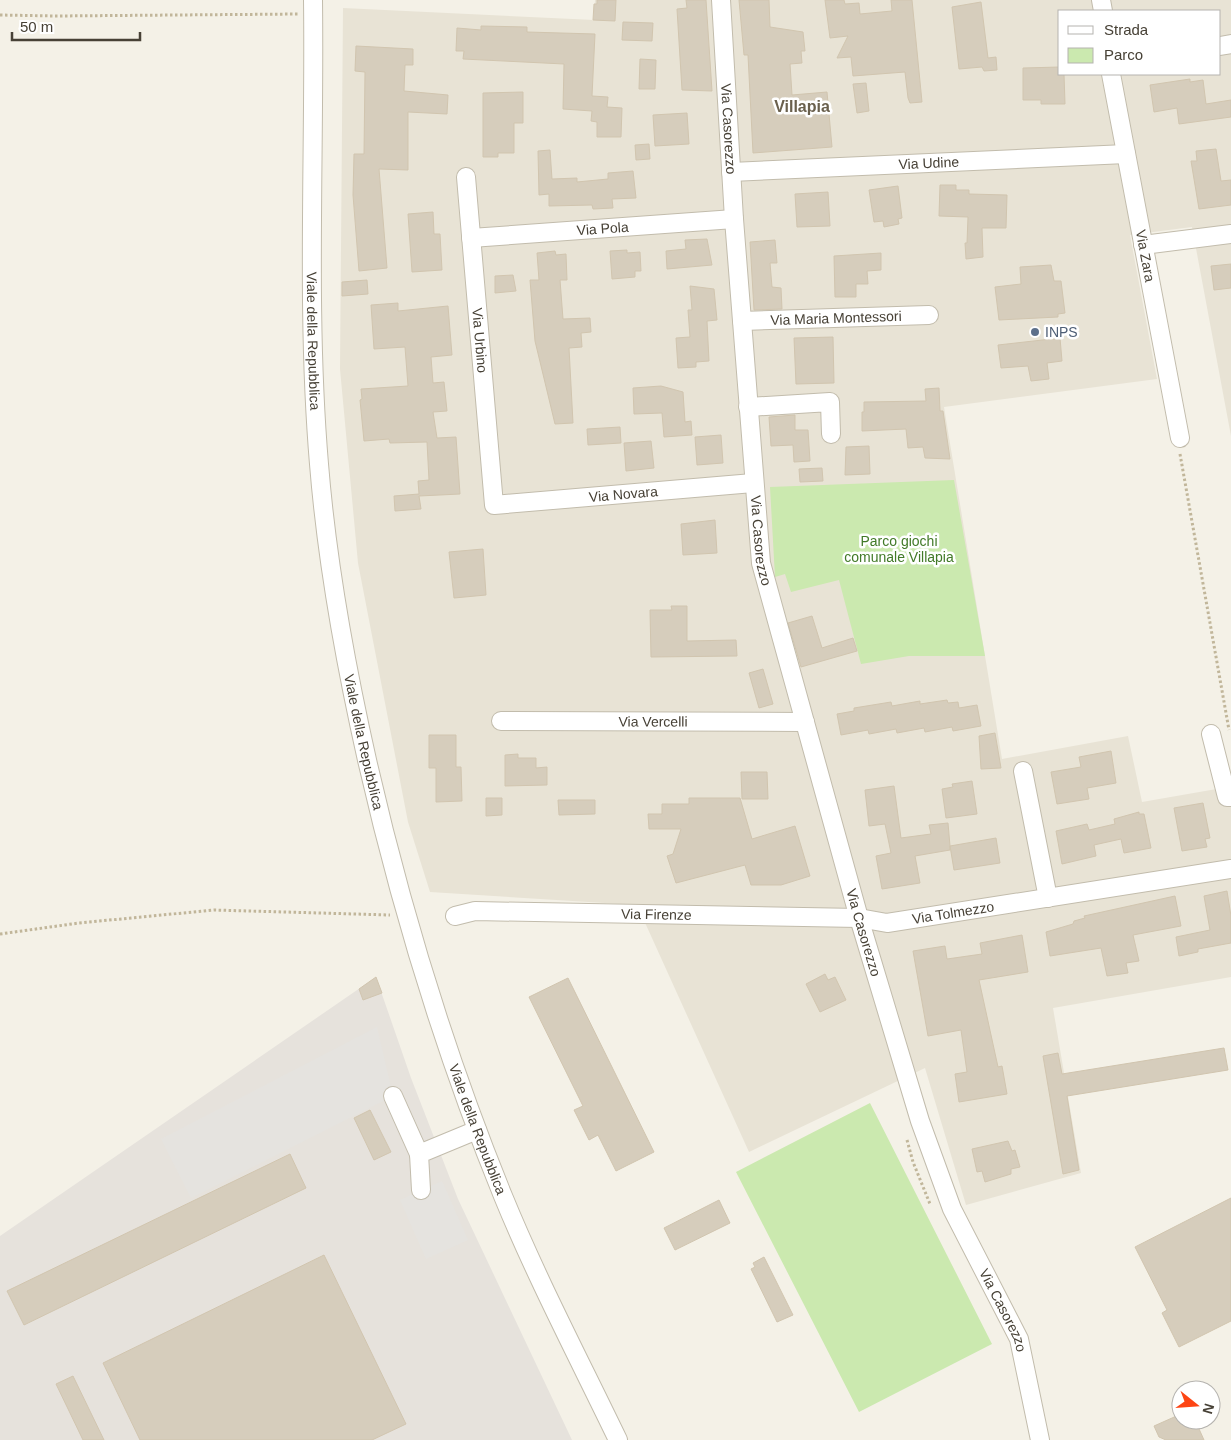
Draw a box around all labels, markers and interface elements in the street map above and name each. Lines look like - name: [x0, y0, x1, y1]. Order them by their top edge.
- scale bar: [12, 10, 140, 42]
- legend: [1058, 10, 1221, 75]
- text: 50 m: [20, 18, 53, 35]
- text: Strada: [1104, 21, 1149, 38]
- text: Parco: [1104, 46, 1143, 63]
- street label: Via Casorezzo: [718, 83, 739, 175]
- district label: Villapia: [774, 98, 830, 115]
- street label: Via Udine: [898, 154, 960, 172]
- street label: Via Pola: [576, 219, 629, 238]
- street label: Via Zara: [1133, 228, 1158, 283]
- street label: Viale della Repubblica: [304, 272, 323, 411]
- street label: Via Urbino: [469, 307, 491, 374]
- street label: Via Maria Montessori: [770, 308, 902, 328]
- place label: INPS: [1045, 324, 1078, 340]
- marker: INPS: [1029, 326, 1041, 338]
- street label: Via Novara: [588, 483, 659, 505]
- street label: Via Casorezzo: [748, 495, 775, 587]
- park label: Parco giochi comunale Villapia: [844, 533, 954, 565]
- street label: Viale della Repubblica: [341, 673, 387, 812]
- street label: Via Vercelli: [618, 713, 688, 730]
- street label: Via Casorezzo: [843, 887, 884, 979]
- street label: Via Tolmezzo: [911, 898, 995, 927]
- street label: Via Firenze: [621, 906, 692, 923]
- street label: Viale della Repubblica: [446, 1062, 510, 1197]
- street label: Via Casorezzo: [976, 1266, 1029, 1353]
- north arrow: [1171, 1380, 1221, 1430]
- text: N: [1199, 1402, 1218, 1416]

